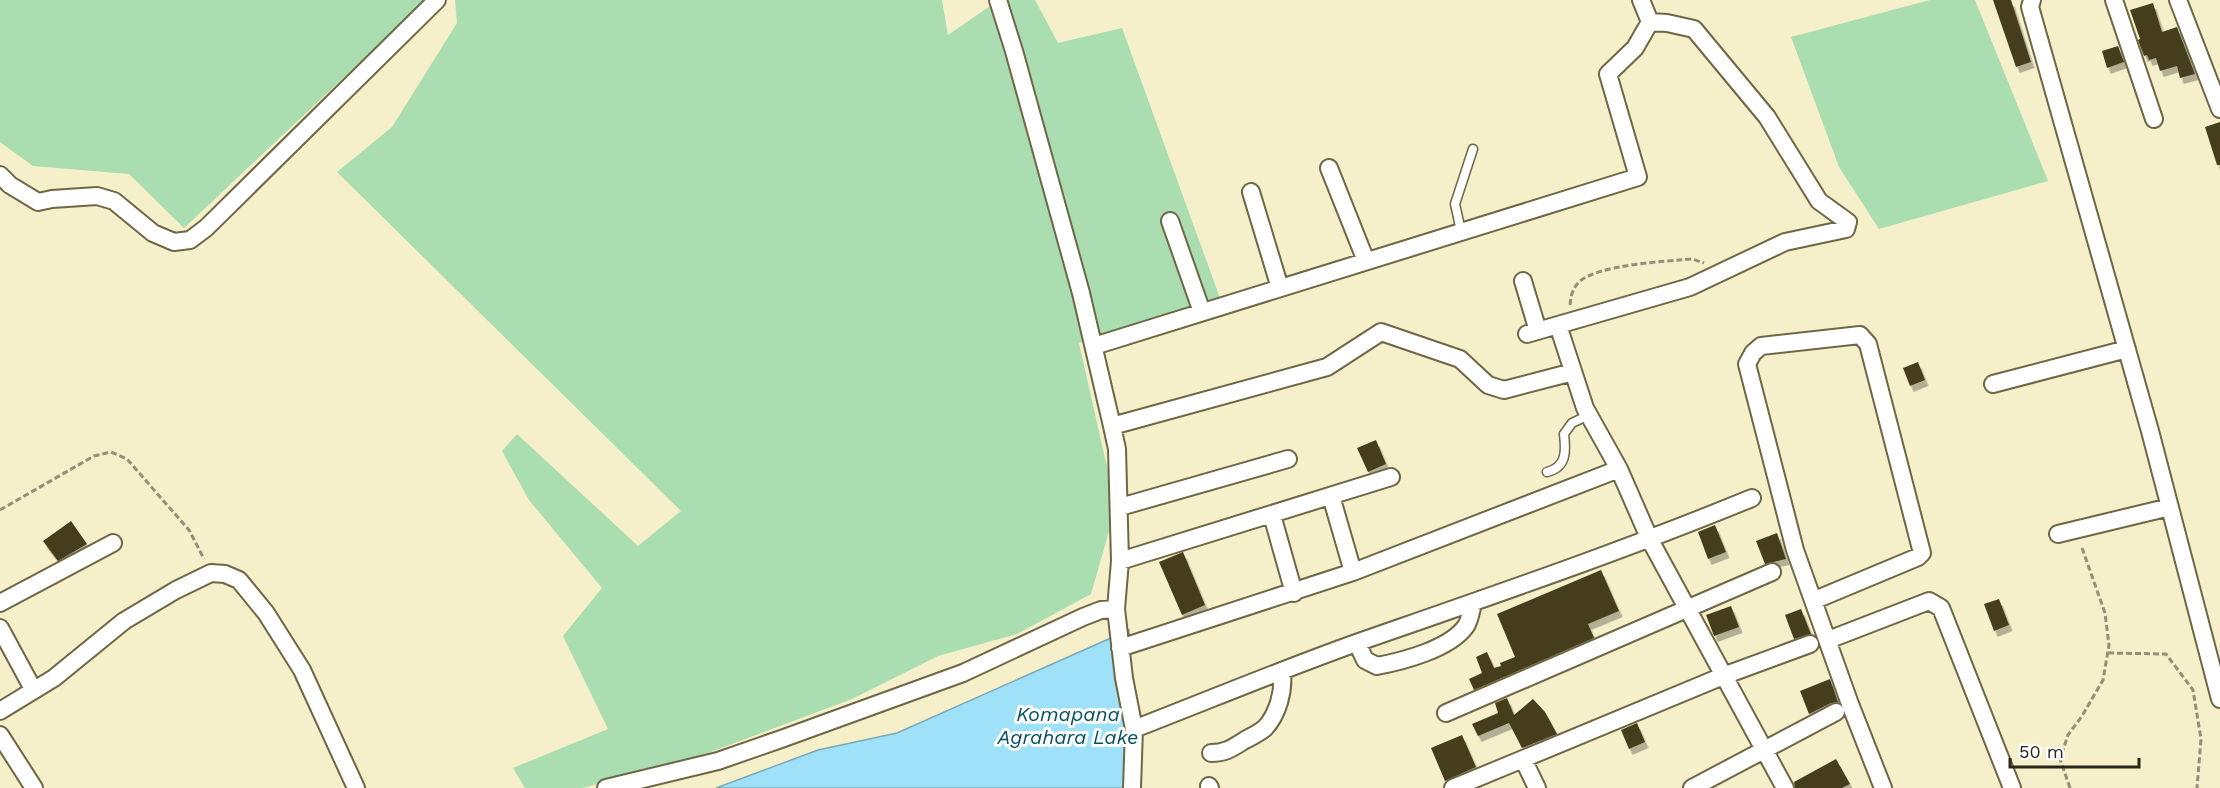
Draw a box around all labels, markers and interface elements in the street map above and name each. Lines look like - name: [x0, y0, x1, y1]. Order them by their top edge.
- water label: Komapana Agrahara Lake: [996, 702, 1139, 749]
- scale bar: [2010, 731, 2139, 769]
- text: 50 m: [2019, 741, 2064, 762]

